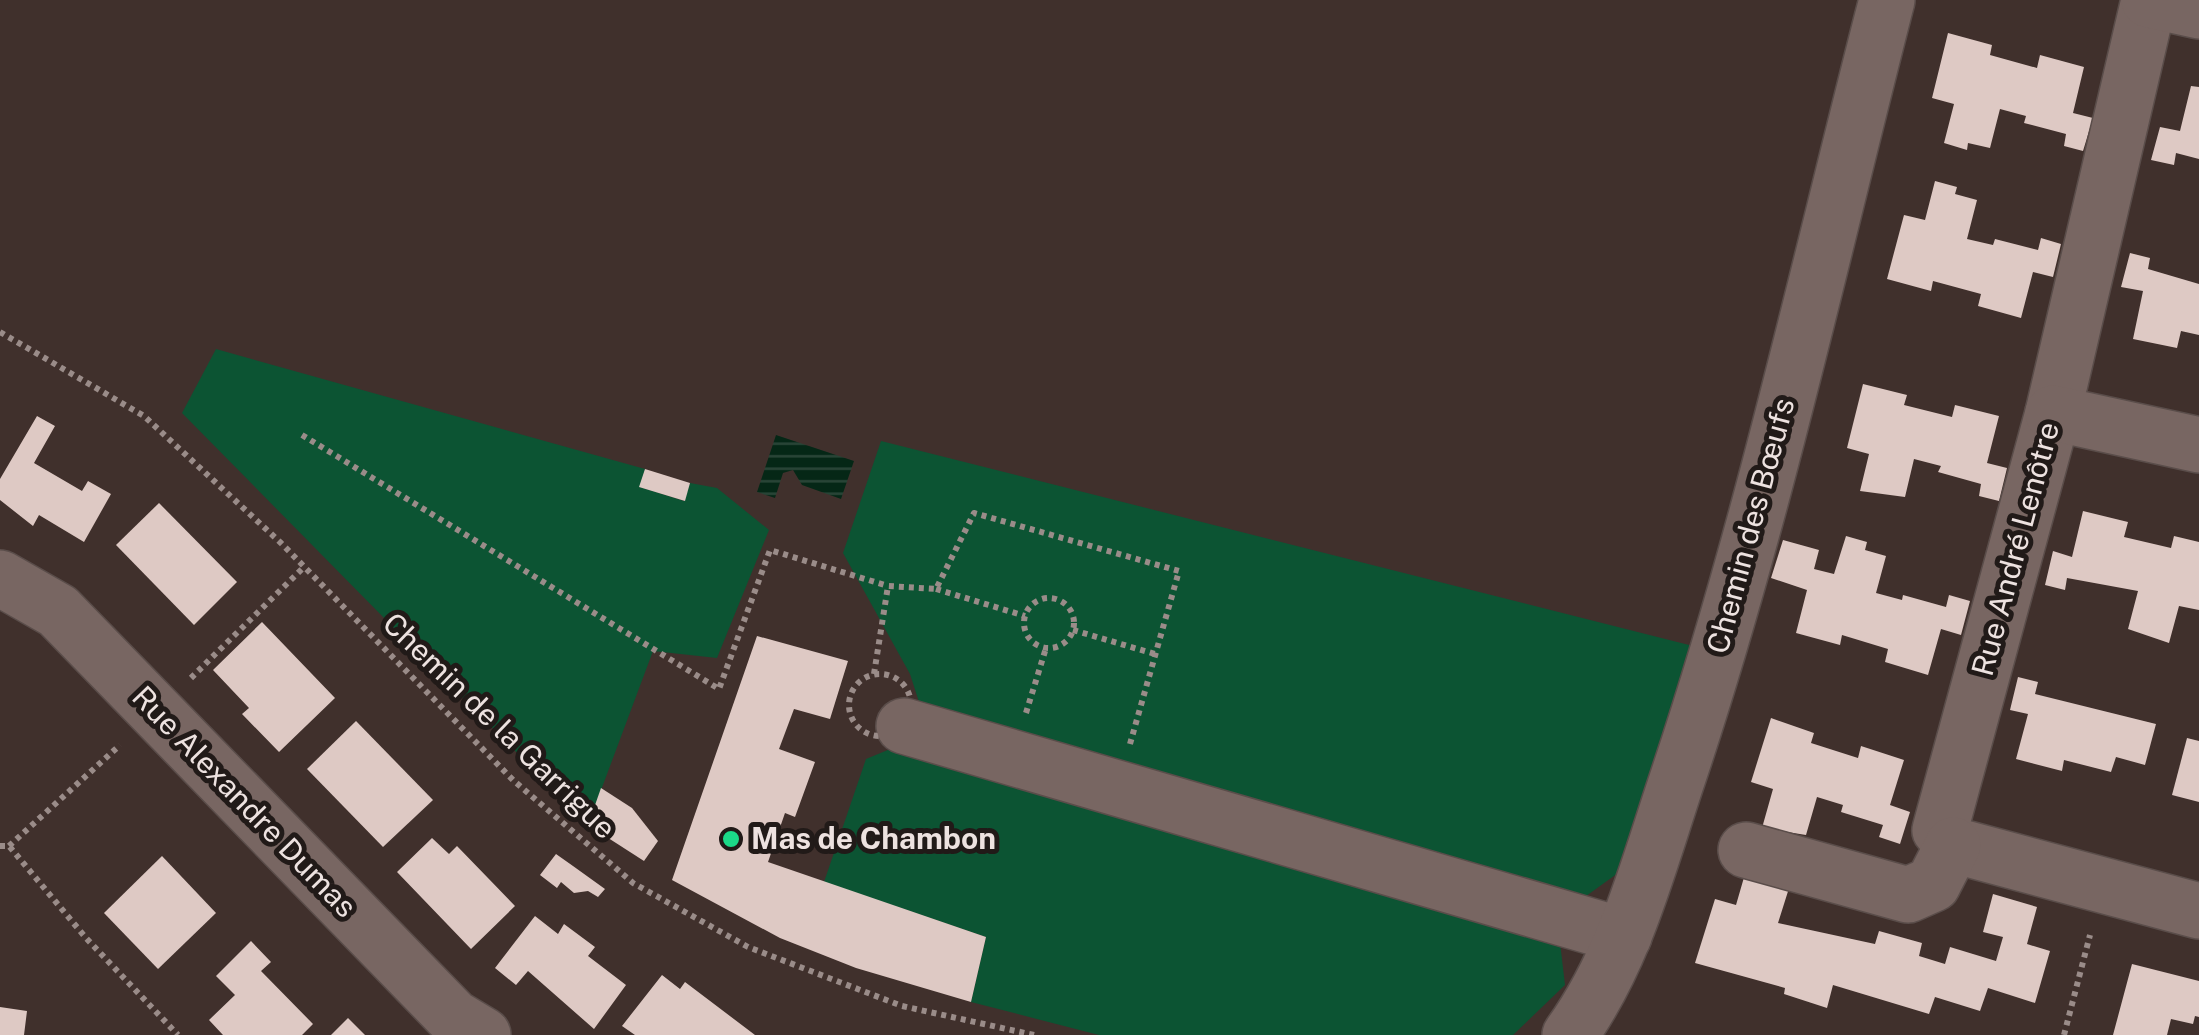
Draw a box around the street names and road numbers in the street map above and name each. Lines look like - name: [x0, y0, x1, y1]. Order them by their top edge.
- street label: Chemin des Bœufs: [1699, 394, 1801, 657]
- street label: Rue André Lenôtre: [1964, 418, 2066, 680]
- street label: Chemin de la Garrigue: [376, 605, 624, 846]
- street label: Rue Alexandre Dumas: [125, 678, 364, 924]

